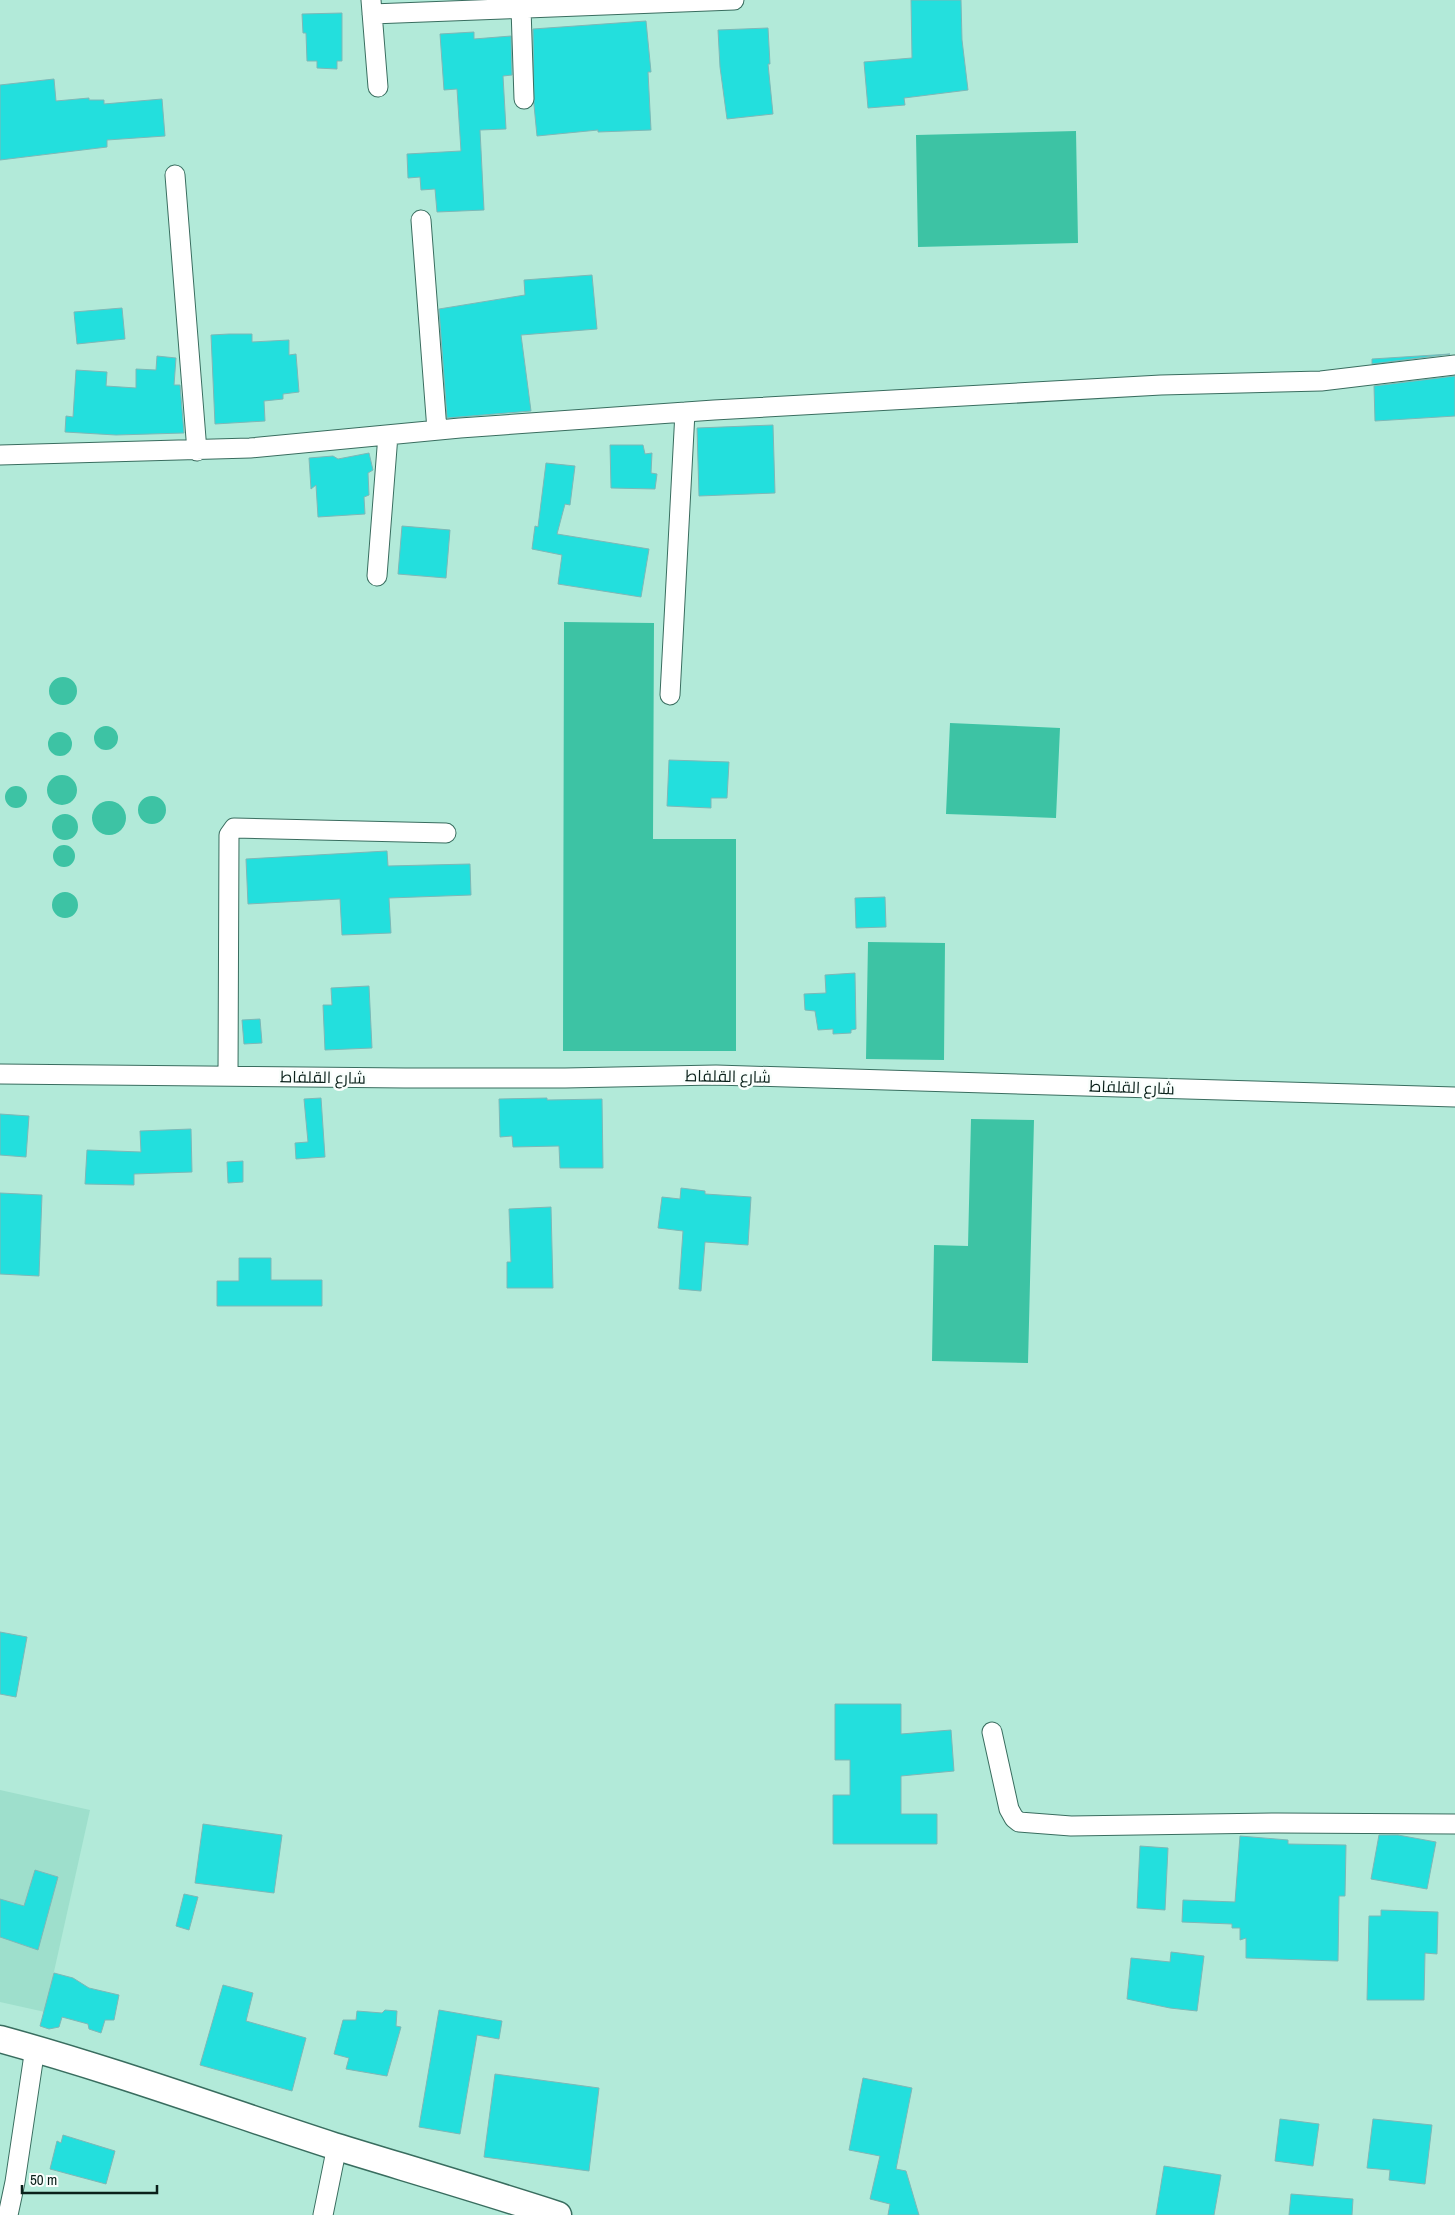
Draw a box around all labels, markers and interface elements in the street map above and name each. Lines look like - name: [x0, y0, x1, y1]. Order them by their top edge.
- street label: شارع القلفاط: [685, 1064, 771, 1089]
- street label: شارع القلفاط: [280, 1065, 366, 1090]
- street label: شارع القلفاط: [1089, 1075, 1175, 1100]
- scale bar: [22, 2162, 158, 2194]
- text: 50 m: [30, 2169, 57, 2190]

